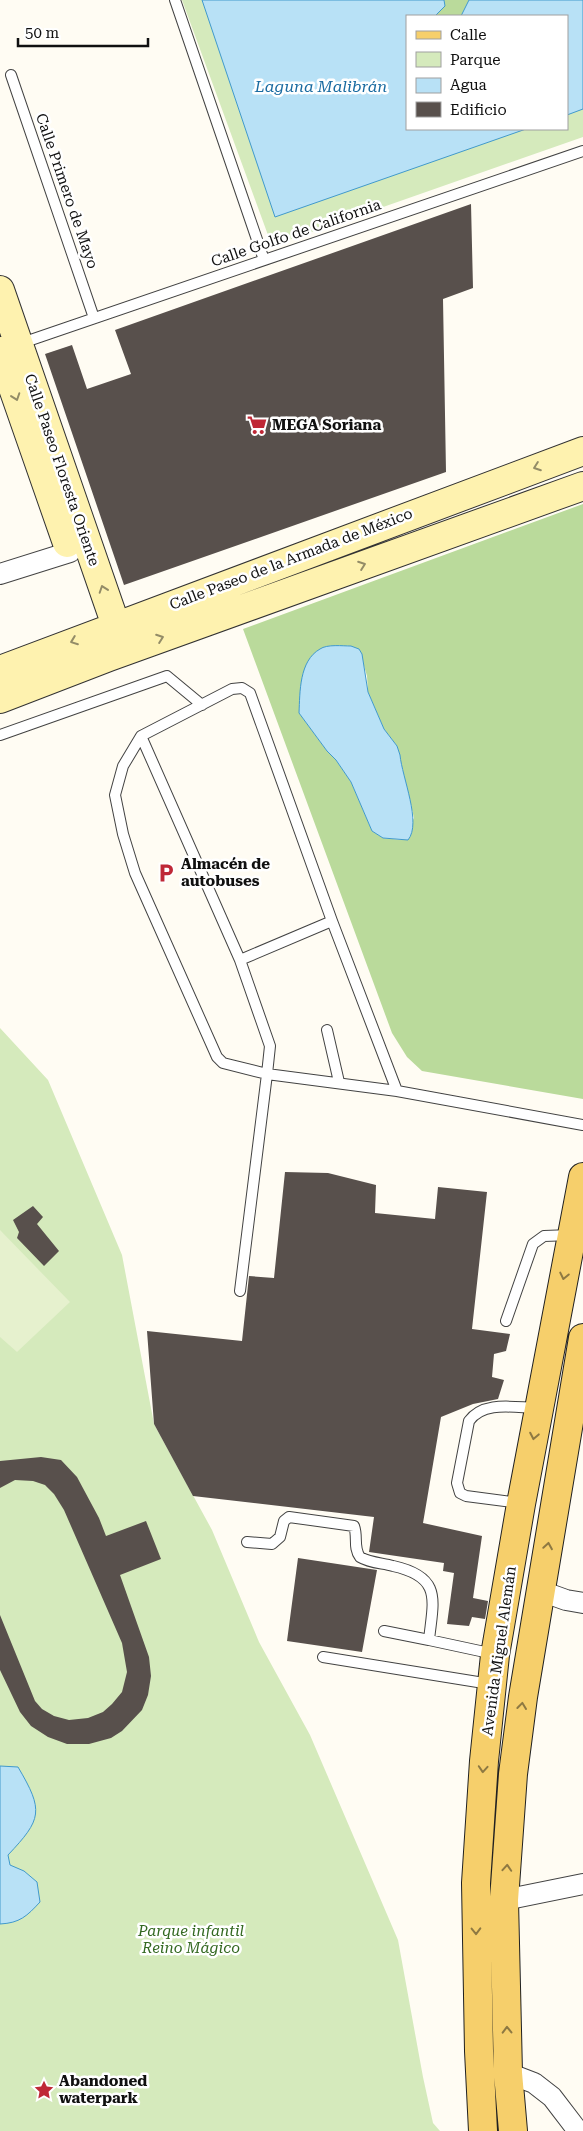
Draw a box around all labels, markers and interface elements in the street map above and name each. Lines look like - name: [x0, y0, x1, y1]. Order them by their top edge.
- scale bar: [18, 15, 148, 47]
- legend: [406, 15, 568, 130]
- text: 50 m: [25, 24, 60, 42]
- text: Calle: [450, 26, 486, 44]
- text: Parque: [450, 51, 501, 69]
- text: Agua: [450, 76, 487, 94]
- water label: Laguna Malibrán: [254, 77, 387, 96]
- text: Edificio: [450, 101, 507, 119]
- street label: Calle Primero de Mayo: [32, 111, 102, 271]
- street label: Calle Golfo de California: [209, 195, 383, 271]
- street label: Calle Paseo Floresta Oriente: [21, 372, 103, 568]
- one-way arrow: [10, 392, 20, 400]
- supermarket icon: MEGA Soriana: [246, 414, 268, 436]
- place label: MEGA Soriana: [272, 416, 381, 434]
- one-way arrow: [533, 461, 542, 471]
- street label: Calle Paseo de la Armada de México: [167, 504, 415, 614]
- one-way arrow: [358, 561, 366, 571]
- one-way arrow: [99, 585, 109, 593]
- one-way arrow: [156, 634, 164, 644]
- one-way arrow: [70, 635, 79, 645]
- place label: Almacén de autobuses: [181, 855, 270, 890]
- parking icon: Almacén de autobuses: [155, 862, 177, 884]
- one-way arrow: [559, 1272, 569, 1280]
- one-way arrow: [529, 1431, 540, 1440]
- one-way arrow: [543, 1541, 553, 1550]
- street label: Avenida Miguel Alemán: [478, 1565, 520, 1737]
- one-way arrow: [516, 1702, 527, 1710]
- one-way arrow: [478, 1765, 489, 1773]
- one-way arrow: [501, 1863, 512, 1871]
- park label: Parque infantil Reino Mágico: [137, 1922, 245, 1957]
- one-way arrow: [471, 1928, 482, 1936]
- one-way arrow: [502, 2026, 512, 2034]
- place label: Abandoned waterpark: [59, 2072, 147, 2107]
- place icon: Abandoned waterpark: [33, 2079, 55, 2101]

